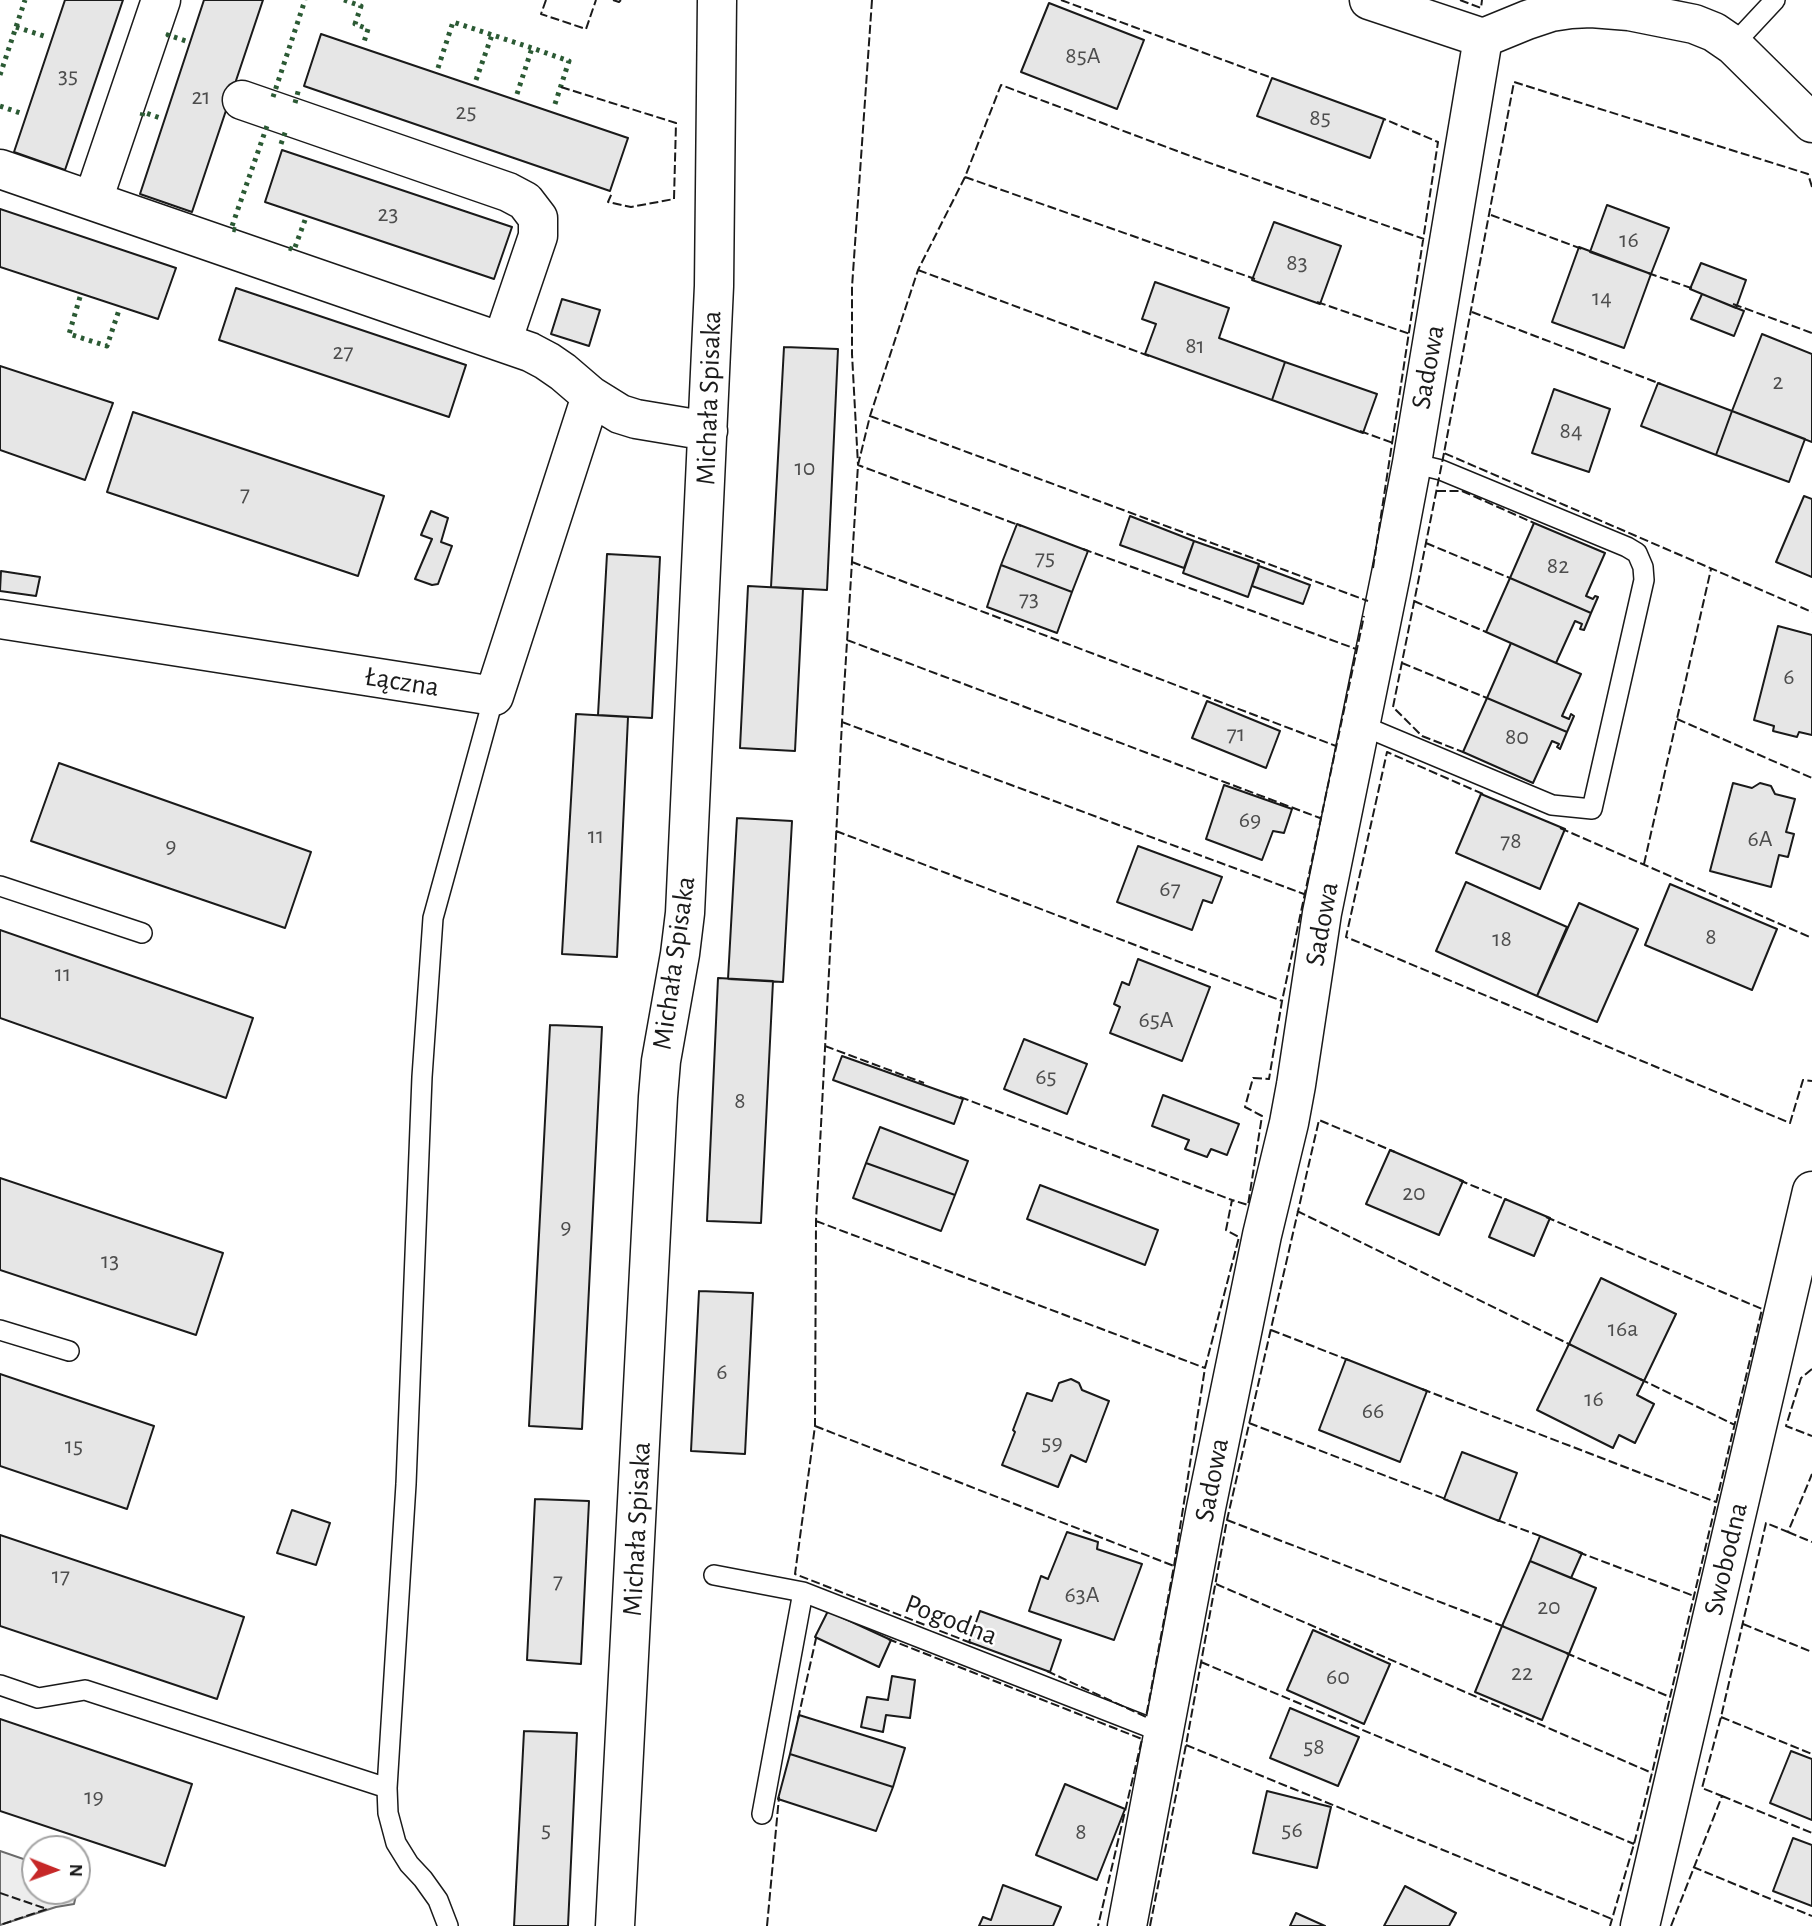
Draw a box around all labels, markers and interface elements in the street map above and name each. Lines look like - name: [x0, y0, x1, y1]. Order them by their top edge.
- house number: 85A: [1065, 42, 1101, 70]
- house number: 35: [58, 62, 78, 90]
- house number: 21: [191, 83, 211, 111]
- house number: 25: [456, 98, 476, 126]
- house number: 85: [1309, 104, 1331, 132]
- house number: 23: [378, 200, 398, 228]
- house number: 16: [1619, 226, 1639, 254]
- house number: 83: [1286, 249, 1308, 277]
- house number: 14: [1592, 284, 1612, 312]
- street label: Michała Spisaka: [689, 310, 729, 486]
- street label: Sadowa: [1404, 322, 1452, 412]
- house number: 81: [1185, 332, 1205, 360]
- house number: 27: [333, 338, 353, 366]
- house number: 2: [1773, 368, 1783, 396]
- house number: 84: [1560, 417, 1582, 445]
- house number: 10: [795, 454, 815, 482]
- house number: 7: [240, 480, 250, 508]
- house number: 75: [1035, 544, 1055, 572]
- house number: 82: [1547, 552, 1569, 580]
- house number: 73: [1019, 585, 1039, 613]
- street label: Łączna: [363, 660, 441, 704]
- house number: 6: [1783, 663, 1795, 691]
- house number: 71: [1227, 720, 1245, 748]
- house number: 80: [1505, 723, 1529, 751]
- house number: 69: [1239, 806, 1261, 834]
- house number: 11: [588, 822, 604, 850]
- house number: 6A: [1747, 825, 1773, 853]
- house number: 78: [1500, 827, 1522, 855]
- house number: 9: [165, 832, 177, 860]
- street label: Michała Spisaka: [645, 874, 703, 1052]
- house number: 67: [1159, 875, 1181, 903]
- street label: Sadowa: [1298, 879, 1346, 969]
- house number: 8: [1705, 923, 1717, 951]
- house number: 18: [1492, 925, 1512, 953]
- house number: 11: [55, 960, 71, 988]
- house number: 65A: [1138, 1006, 1174, 1034]
- house number: 65: [1035, 1063, 1057, 1091]
- house number: 8: [734, 1087, 746, 1115]
- house number: 20: [1402, 1179, 1426, 1207]
- house number: 9: [560, 1213, 572, 1241]
- house number: 13: [101, 1247, 119, 1275]
- house number: 16a: [1608, 1315, 1638, 1343]
- house number: 6: [716, 1358, 728, 1386]
- house number: 16: [1584, 1385, 1604, 1413]
- house number: 66: [1362, 1397, 1384, 1425]
- house number: 59: [1041, 1429, 1063, 1457]
- house number: 15: [65, 1432, 83, 1460]
- street label: Sadowa: [1187, 1435, 1237, 1525]
- street label: Michała Spisaka: [616, 1441, 658, 1617]
- street label: Swobodna: [1697, 1499, 1755, 1619]
- house number: 17: [52, 1562, 70, 1590]
- house number: 7: [553, 1567, 563, 1595]
- house number: 63A: [1064, 1581, 1100, 1609]
- street label: Pogodna: [900, 1587, 1002, 1653]
- house number: 20: [1537, 1593, 1561, 1621]
- house number: 22: [1511, 1659, 1533, 1687]
- house number: 60: [1326, 1663, 1350, 1691]
- house number: 58: [1303, 1733, 1325, 1761]
- house number: 19: [84, 1783, 104, 1811]
- house number: 5: [541, 1816, 551, 1844]
- house number: 56: [1281, 1816, 1303, 1844]
- house number: 8: [1075, 1818, 1087, 1846]
- north arrow: [21, 1835, 91, 1905]
- text: N: [66, 1864, 85, 1877]

